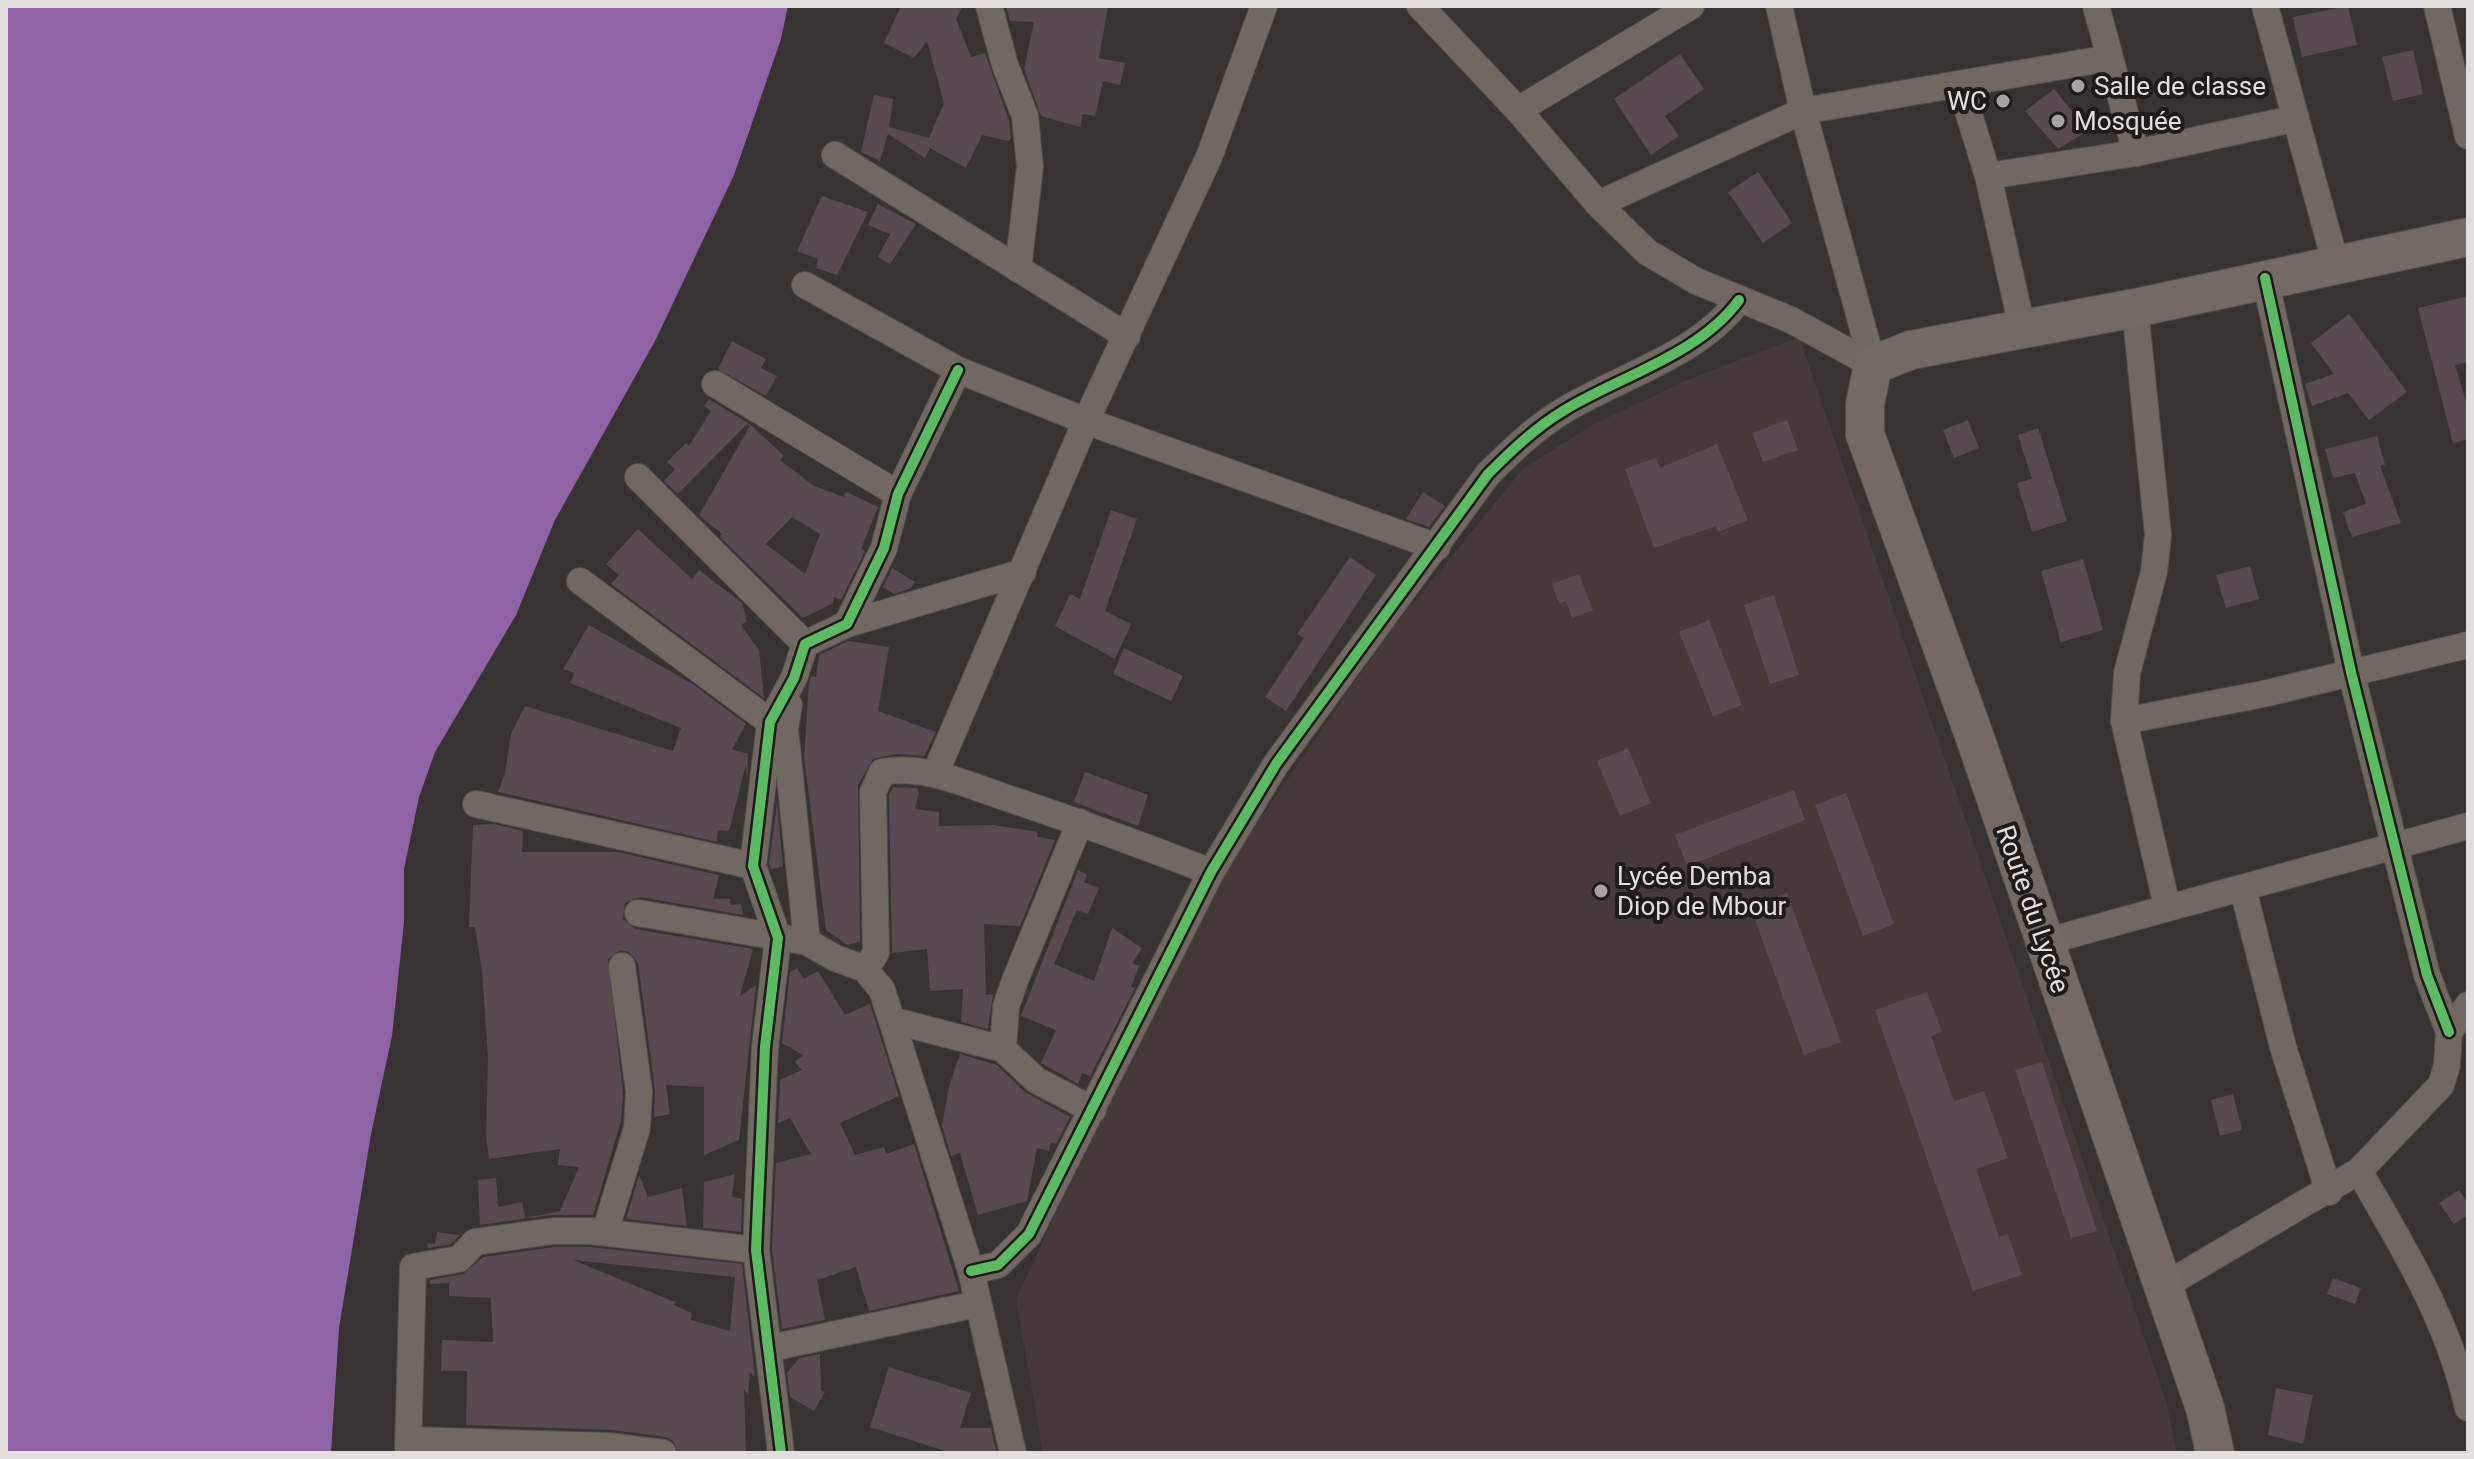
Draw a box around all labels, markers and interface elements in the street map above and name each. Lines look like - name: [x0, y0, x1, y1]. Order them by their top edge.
- place label: Salle de classe: [2094, 71, 2266, 101]
- marker: Salle de classe: [2069, 77, 2087, 95]
- place label: WC: [1947, 86, 1987, 116]
- marker: WC: [1994, 92, 2012, 110]
- place label: Mosquée: [2074, 106, 2182, 136]
- marker: Mosquée: [2049, 112, 2067, 130]
- street label: Route du Lycée: [1990, 821, 2076, 997]
- place label: Lycée Demba Diop de Mbour: [1617, 861, 1787, 921]
- marker: Lycée Demba Diop de Mbour: [1592, 882, 1610, 900]

